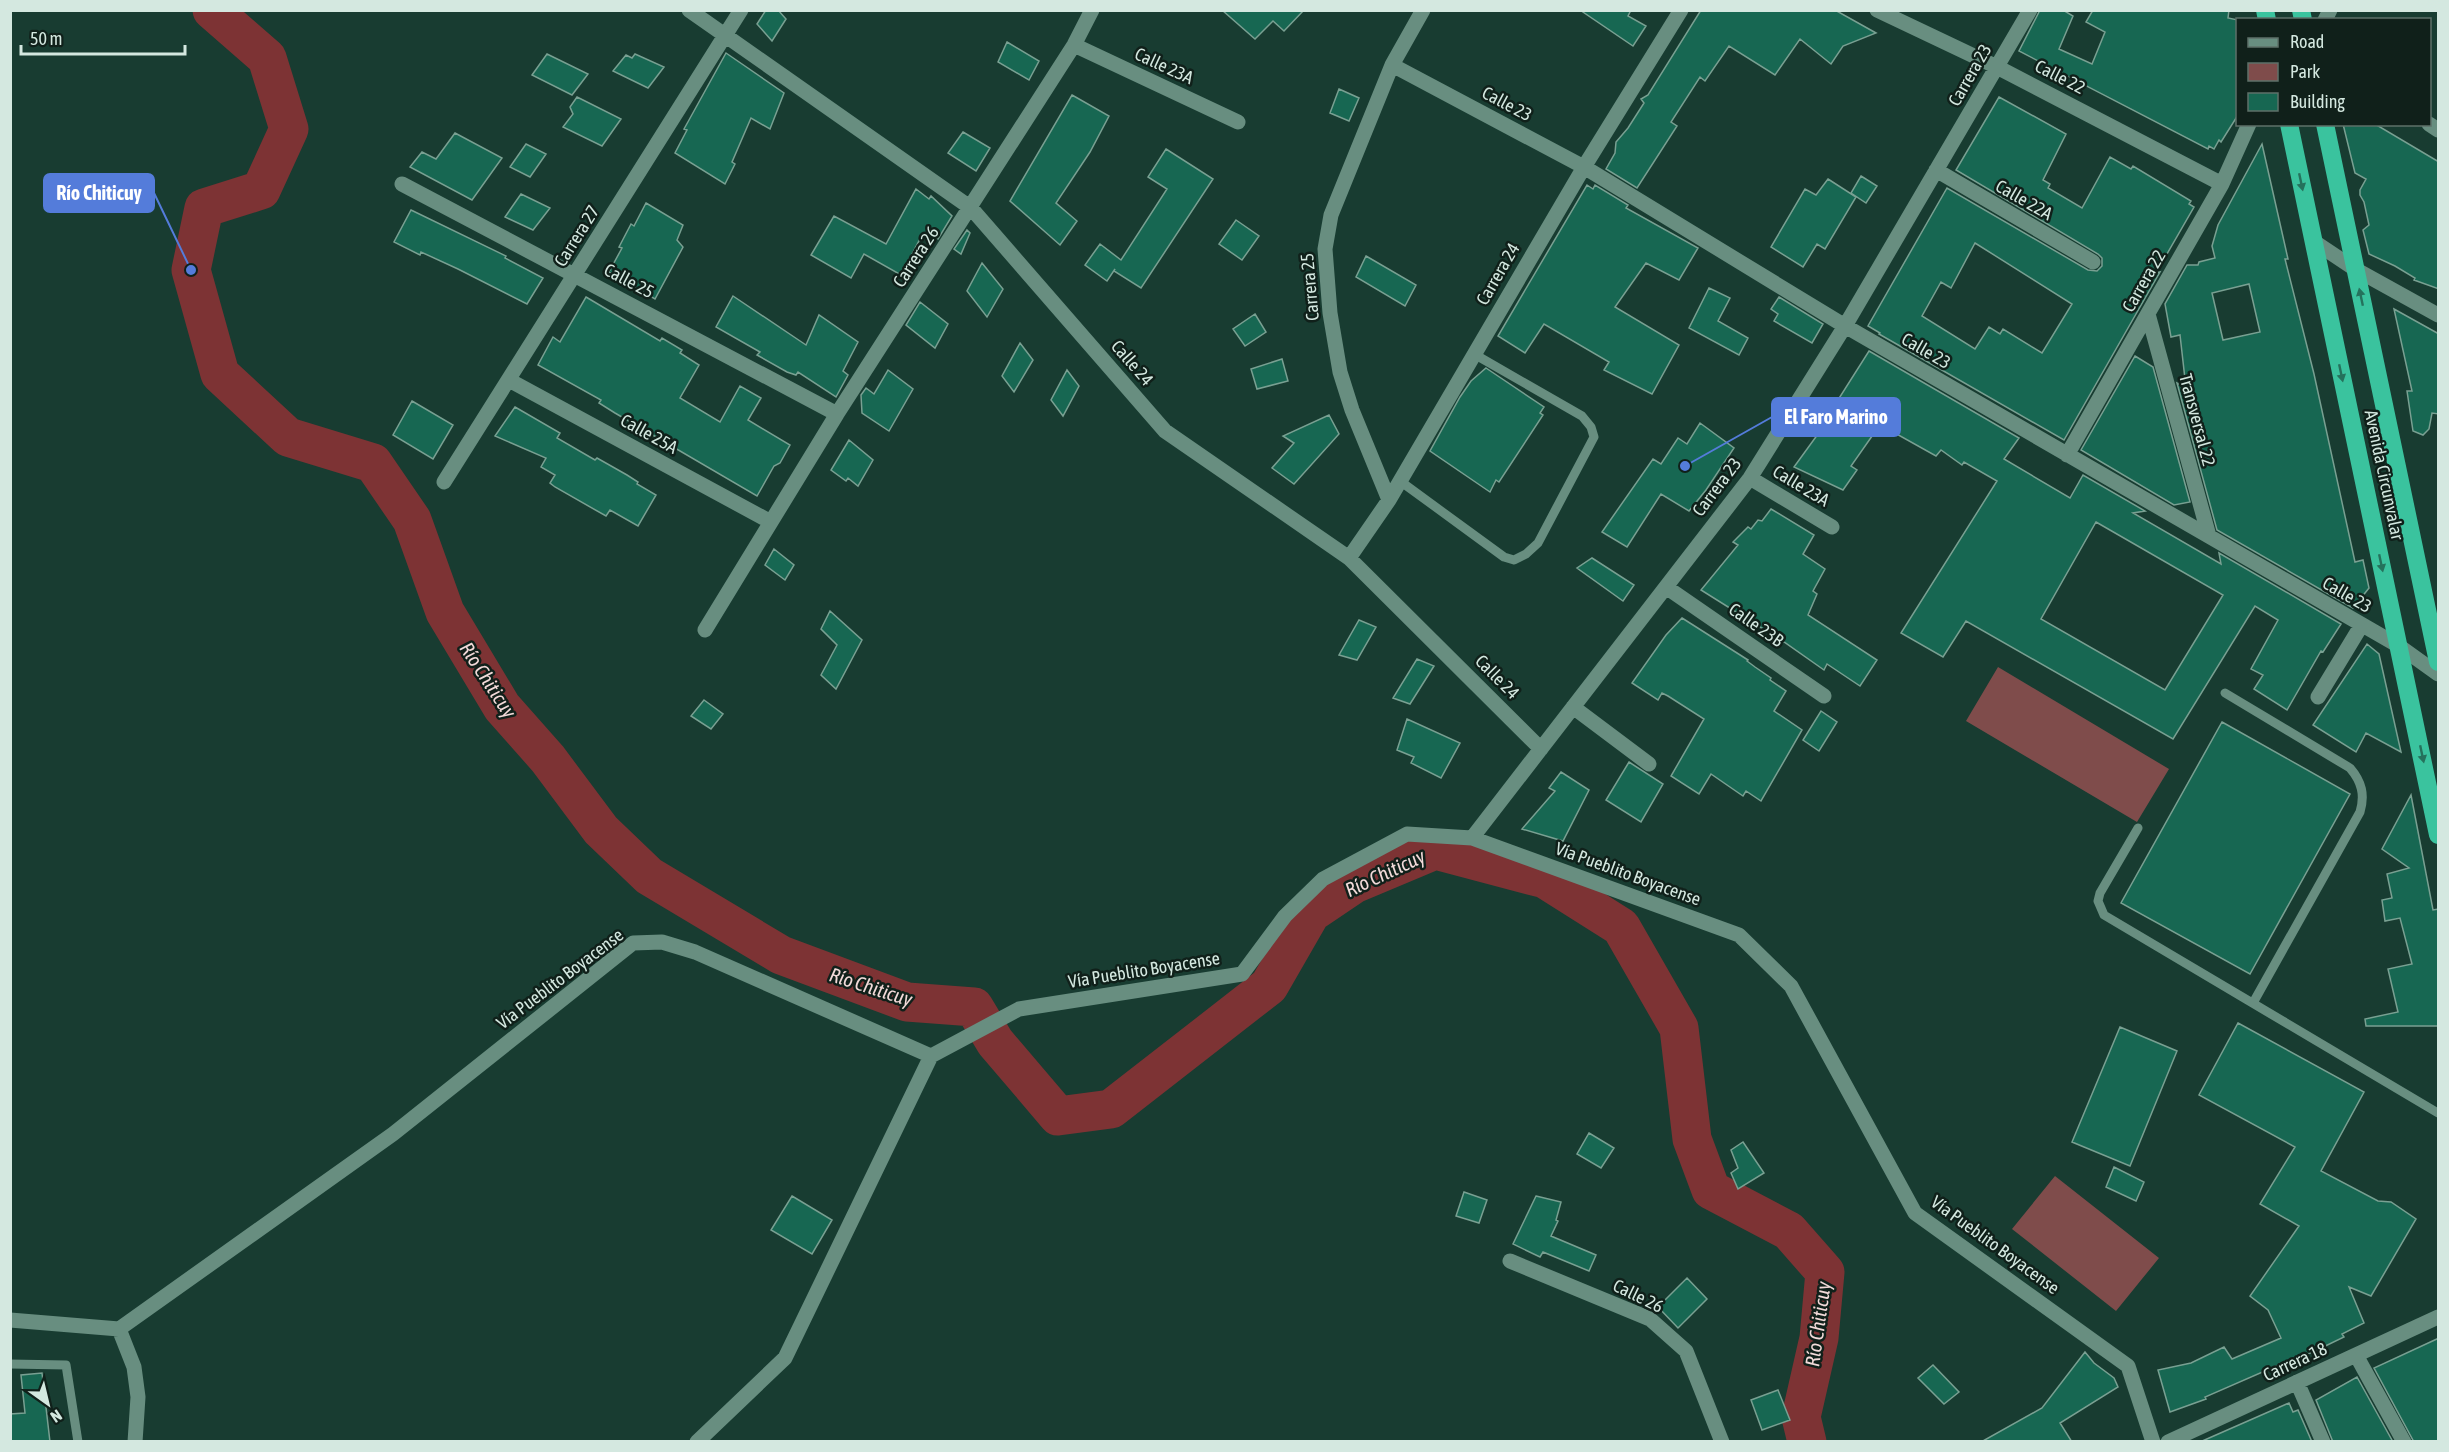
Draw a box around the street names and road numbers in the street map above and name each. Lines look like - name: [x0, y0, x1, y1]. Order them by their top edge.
- street label: Carrera 23: [1943, 40, 1996, 109]
- street label: Calle 23A: [1132, 43, 1197, 88]
- street label: Calle 22: [2032, 55, 2089, 98]
- street label: Calle 23: [1479, 82, 1536, 125]
- street label: Calle 22A: [1992, 175, 2057, 224]
- street label: Carrera 27: [550, 201, 603, 270]
- street label: Carrera 26: [888, 223, 943, 291]
- street label: Carrera 24: [1471, 239, 1524, 308]
- street label: Carrera 22: [2117, 246, 2170, 315]
- street label: Carrera 25: [1296, 252, 1323, 322]
- street label: Calle 25: [601, 259, 658, 302]
- street label: Calle 23: [1898, 328, 1955, 373]
- street label: Calle 24: [1107, 336, 1158, 390]
- street label: Transversal 22: [2175, 371, 2220, 468]
- street label: Avenida Circunvalar: [2360, 408, 2409, 542]
- street label: Calle 25A: [617, 409, 682, 458]
- street label: Carrera 23: [1688, 453, 1745, 520]
- street label: Calle 23A: [1769, 461, 1833, 511]
- street label: Calle 23: [2319, 572, 2376, 617]
- street label: Calle 23B: [1725, 598, 1788, 651]
- street label: Calle 24: [1471, 650, 1524, 703]
- street label: Vía Pueblito Boyacense: [1553, 837, 1704, 910]
- street label: Vía Pueblito Boyacense: [492, 924, 627, 1033]
- street label: Vía Pueblito Boyacense: [1067, 947, 1221, 992]
- street label: Vía Pueblito Boyacense: [1927, 1191, 2064, 1298]
- street label: Calle 26: [1610, 1274, 1667, 1317]
- street label: Carrera 18: [2260, 1338, 2330, 1385]

